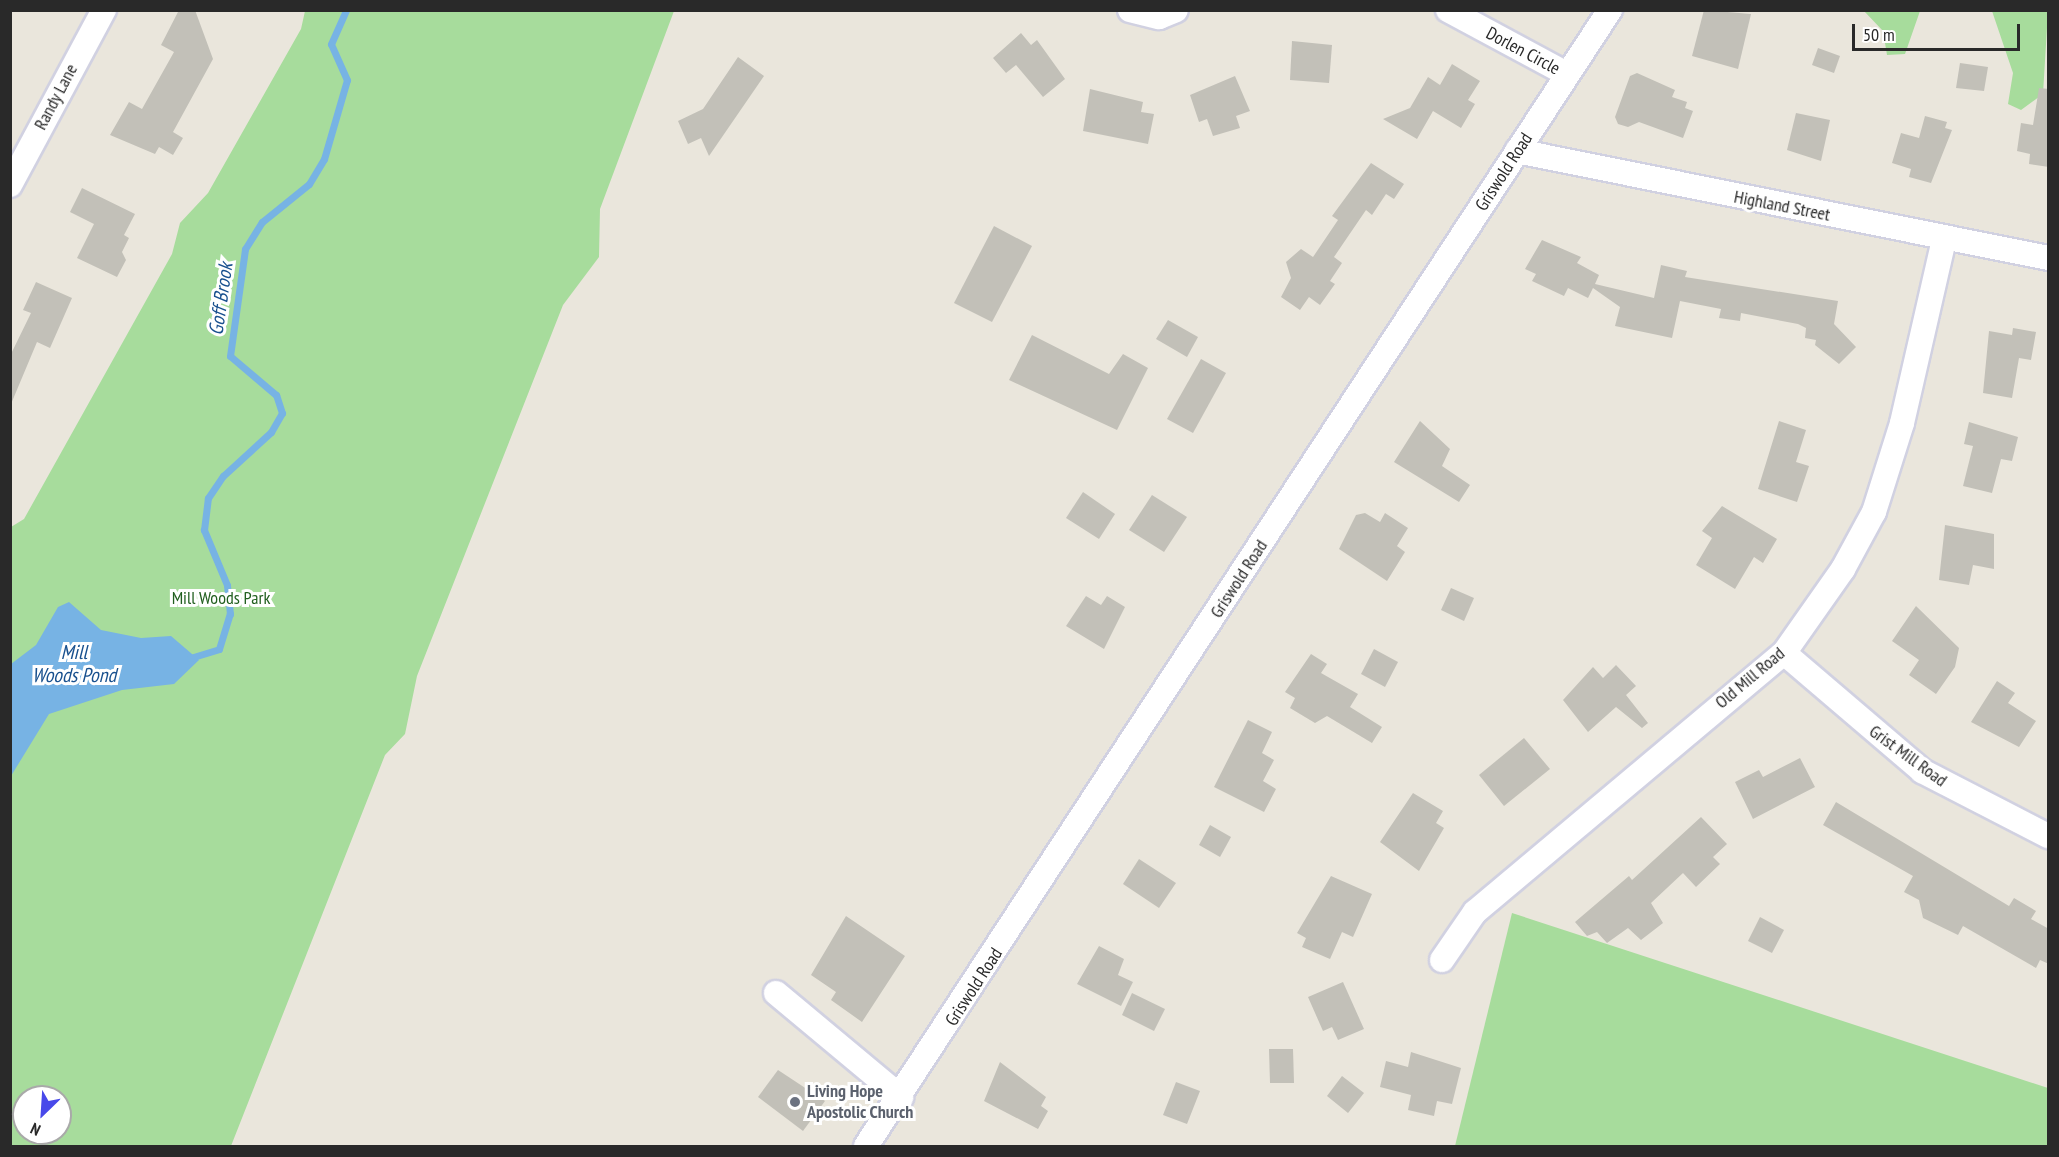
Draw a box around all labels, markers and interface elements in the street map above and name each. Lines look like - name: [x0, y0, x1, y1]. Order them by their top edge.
- scale bar: [1855, 12, 2023, 50]
- street label: Dorlen Circle: [1482, 23, 1564, 79]
- text: 50 m: [1863, 23, 1895, 46]
- street label: Randy Lane: [30, 60, 82, 134]
- street label: Griswold Road: [1471, 129, 1537, 215]
- street label: Highland Street: [1732, 186, 1832, 226]
- water label: Goff Brook: [204, 261, 238, 337]
- street label: Griswold Road: [1206, 536, 1272, 622]
- park label: Mill Woods Park: [171, 587, 271, 609]
- water label: Mill Woods Pond: [32, 641, 116, 688]
- street label: Old Mill Road: [1711, 643, 1789, 713]
- street label: Grist Mill Road: [1865, 721, 1951, 791]
- street label: Griswold Road: [941, 944, 1007, 1030]
- place label: Living Hope Apostolic Church: [807, 1081, 914, 1124]
- north arrow: [12, 1085, 72, 1145]
- marker: Living Hope Apostolic Church: [788, 1095, 802, 1109]
- text: N: [27, 1119, 43, 1140]

